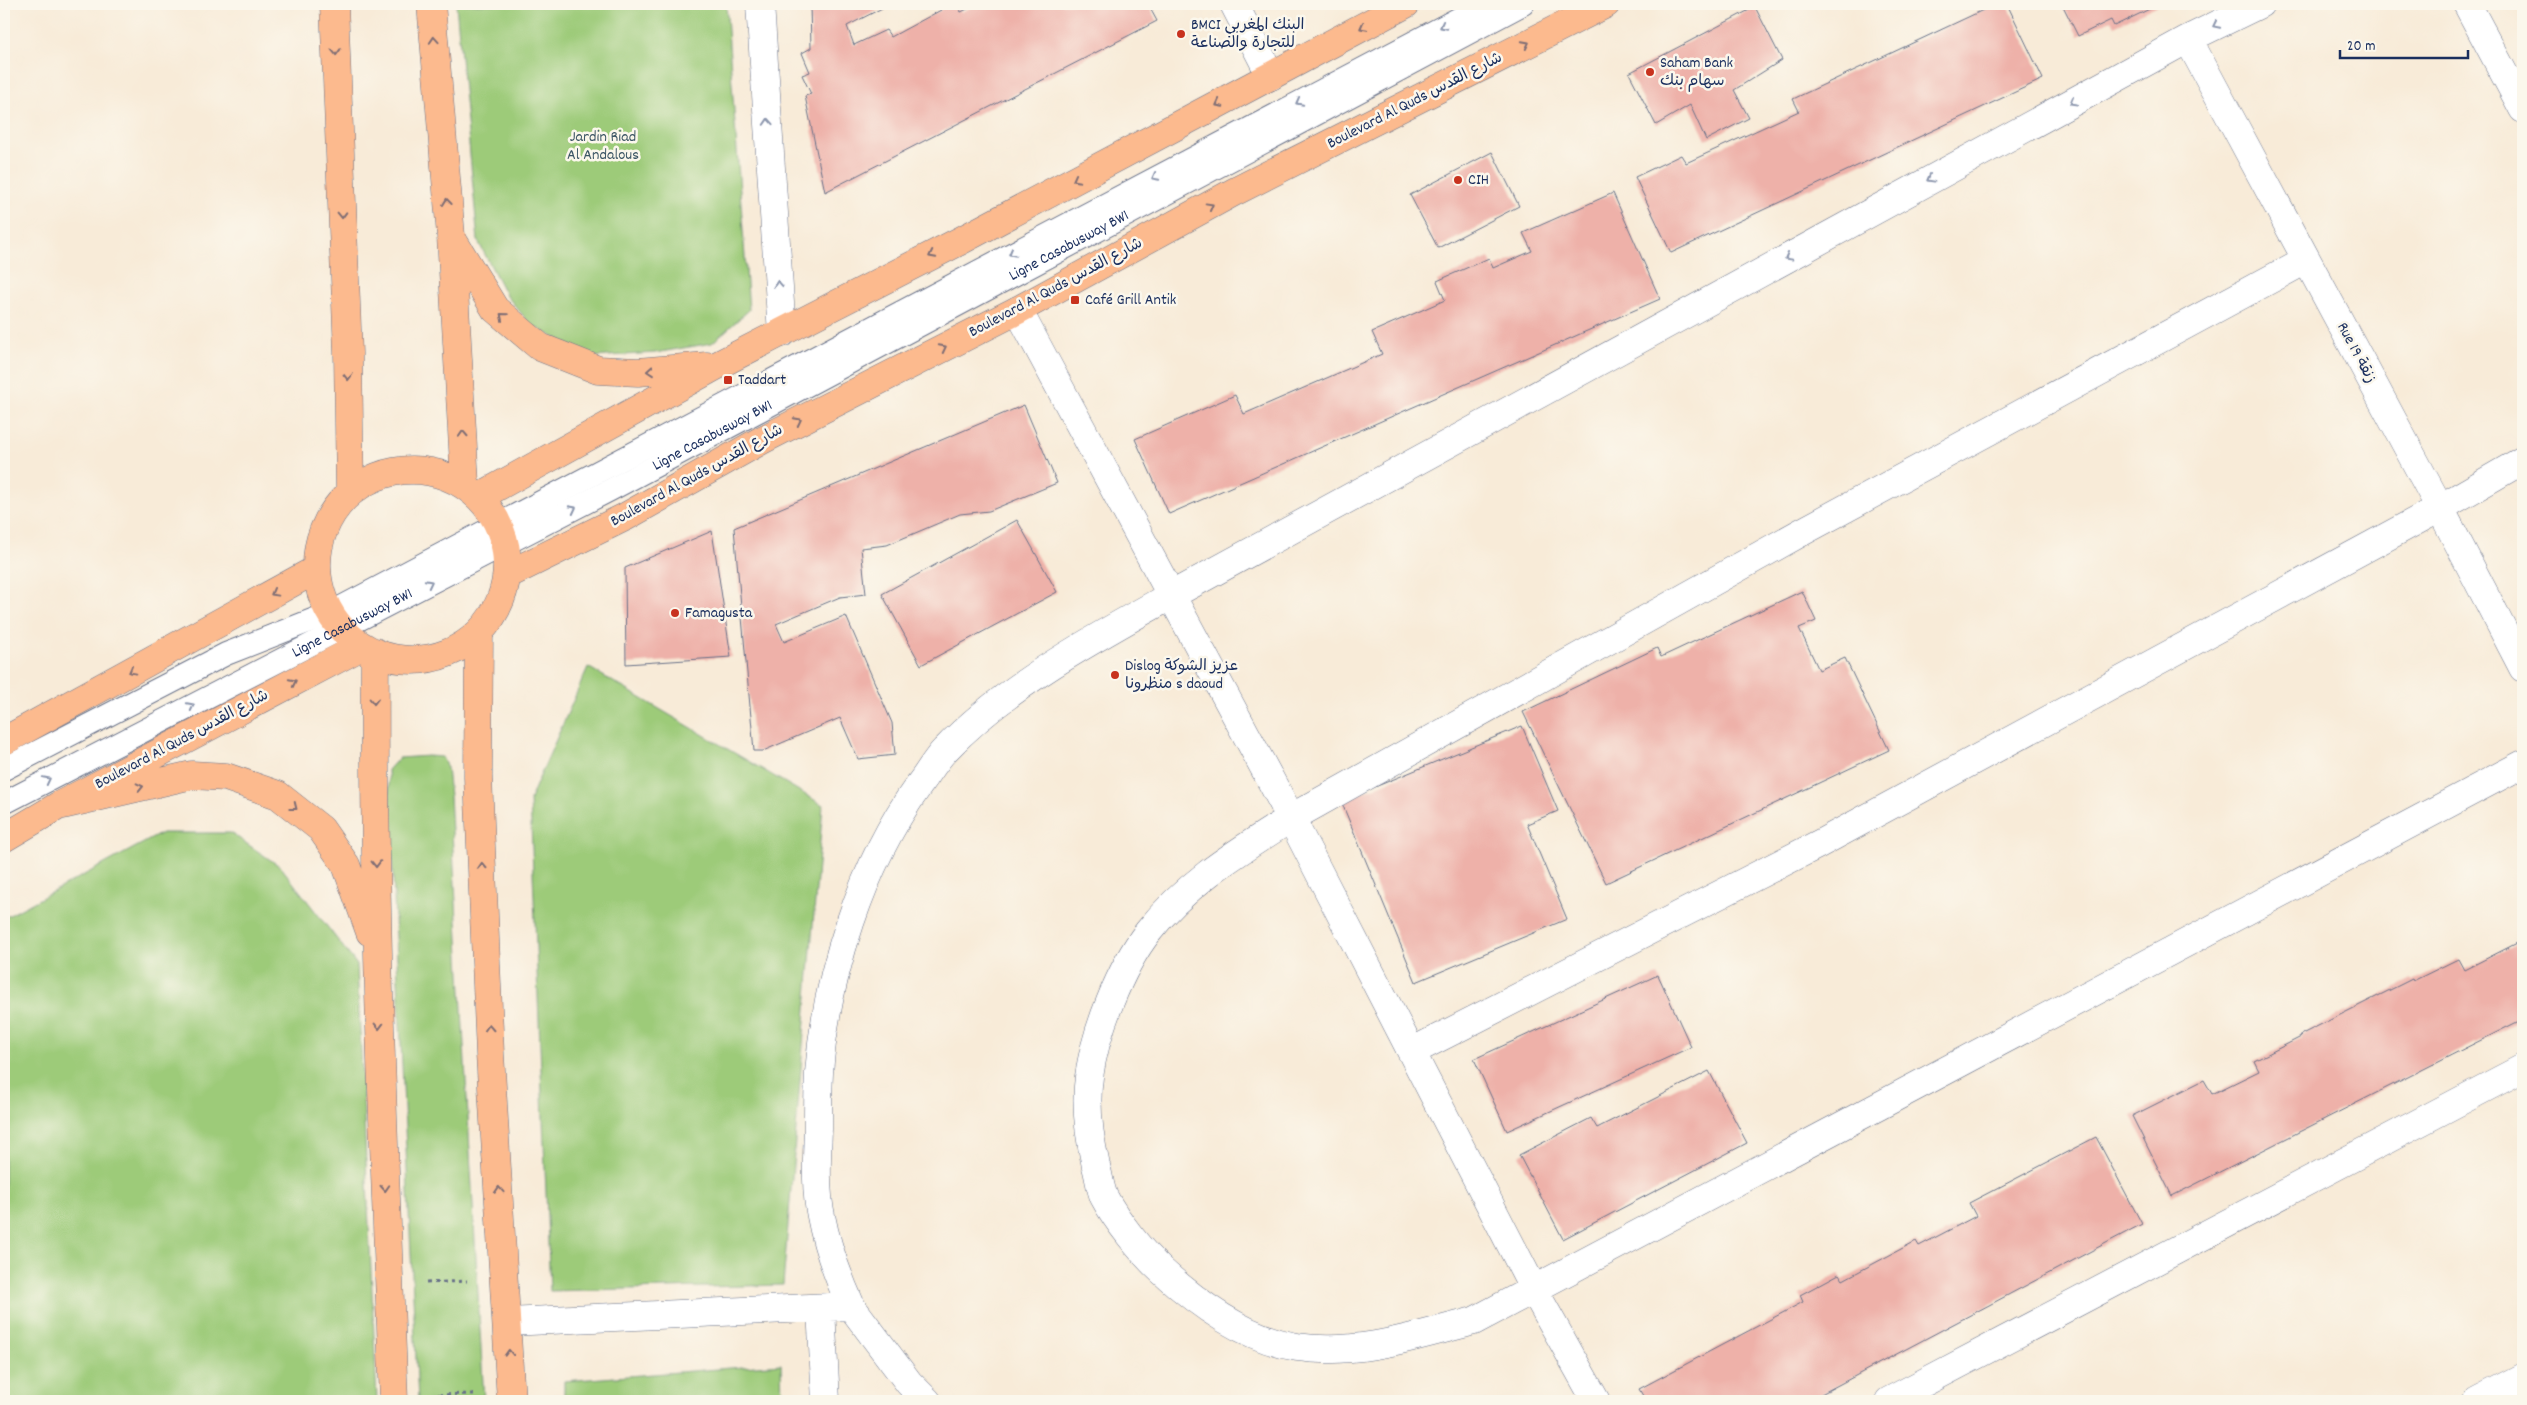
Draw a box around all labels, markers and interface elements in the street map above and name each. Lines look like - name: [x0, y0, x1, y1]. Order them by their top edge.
- place label: BMCI البنك المغربي للتجارة والصناعة: [1191, 14, 1305, 55]
- one-way arrow: [2213, 19, 2222, 29]
- one-way arrow: [1440, 20, 1449, 30]
- one-way arrow: [1359, 21, 1368, 31]
- marker: BMCI البنك المغربي للتجارة والصناعة: [1175, 28, 1187, 40]
- scale bar: [2340, 28, 2467, 60]
- one-way arrow: [429, 36, 440, 44]
- text: 20 m: [2347, 36, 2375, 58]
- one-way arrow: [1521, 40, 1530, 50]
- street label: Boulevard Al Quds شارع القدس: [1323, 47, 1507, 155]
- one-way arrow: [331, 49, 342, 57]
- place label: Saham Bank سهام بنك: [1660, 52, 1733, 93]
- marker: Saham Bank سهام بنك: [1644, 66, 1656, 78]
- one-way arrow: [1296, 96, 1305, 106]
- one-way arrow: [2069, 96, 2078, 106]
- one-way arrow: [1216, 97, 1225, 107]
- one-way arrow: [762, 118, 773, 126]
- park label: Jardin Riad Al Andalous: [567, 126, 639, 167]
- place label: CIH: [1468, 169, 1489, 192]
- one-way arrow: [1152, 171, 1161, 181]
- one-way arrow: [1072, 173, 1081, 183]
- one-way arrow: [1927, 173, 1936, 183]
- marker: CIH: [1452, 174, 1464, 186]
- one-way arrow: [442, 198, 453, 206]
- one-way arrow: [1204, 202, 1213, 212]
- street label: Ligne Casabusway BW1: [1005, 204, 1133, 287]
- one-way arrow: [337, 212, 347, 219]
- street label: Boulevard Al Quds شارع القدس: [965, 232, 1147, 344]
- one-way arrow: [1008, 247, 1017, 257]
- one-way arrow: [928, 249, 937, 259]
- one-way arrow: [1784, 251, 1793, 261]
- one-way arrow: [773, 280, 784, 288]
- place label: Café Grill Antik: [1085, 289, 1176, 312]
- marker: Café Grill Antik: [1069, 294, 1081, 306]
- one-way arrow: [500, 314, 509, 322]
- street label: Rue 19 زنقة: [2330, 318, 2382, 388]
- one-way arrow: [938, 344, 947, 354]
- one-way arrow: [646, 365, 654, 376]
- place label: Taddart: [738, 369, 786, 392]
- one-way arrow: [343, 374, 353, 381]
- marker: Taddart: [722, 374, 734, 386]
- street label: Ligne Casabusway BW1: [648, 394, 777, 477]
- one-way arrow: [793, 417, 802, 427]
- street label: Boulevard Al Quds شارع القدس: [607, 419, 787, 533]
- one-way arrow: [457, 430, 468, 438]
- one-way arrow: [568, 505, 577, 515]
- one-way arrow: [424, 579, 433, 589]
- street label: Ligne Casabusway BW1: [288, 582, 417, 664]
- one-way arrow: [271, 587, 280, 597]
- place label: Famagusta: [685, 602, 753, 625]
- marker: Famagusta: [669, 607, 681, 619]
- place label: Dislog عزيز الشوكة منظرونا s daoud: [1125, 655, 1238, 696]
- one-way arrow: [128, 665, 137, 675]
- marker: Dislog عزيز الشوكة منظرونا s daoud: [1109, 669, 1121, 681]
- one-way arrow: [288, 678, 297, 688]
- street label: Boulevard Al Quds شارع القدس: [91, 684, 273, 796]
- one-way arrow: [369, 698, 379, 705]
- one-way arrow: [186, 702, 195, 712]
- one-way arrow: [42, 777, 51, 787]
- one-way arrow: [135, 782, 144, 793]
- one-way arrow: [288, 802, 297, 811]
- one-way arrow: [370, 860, 381, 868]
- one-way arrow: [476, 862, 487, 870]
- one-way arrow: [374, 1022, 384, 1030]
- one-way arrow: [483, 1024, 494, 1032]
- one-way arrow: [380, 1185, 391, 1193]
- one-way arrow: [494, 1186, 505, 1194]
- one-way arrow: [504, 1348, 514, 1356]

